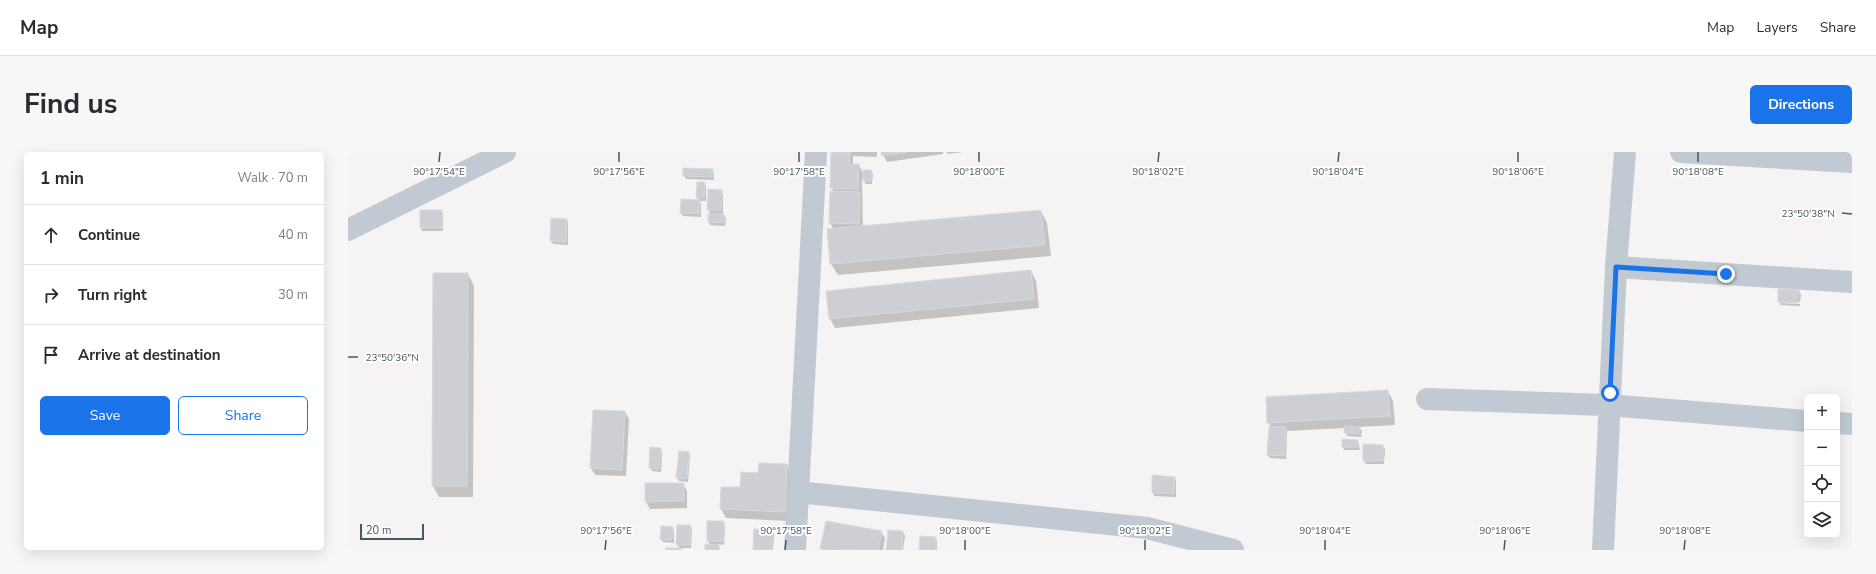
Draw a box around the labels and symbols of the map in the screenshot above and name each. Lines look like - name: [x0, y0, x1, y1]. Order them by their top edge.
- text: 90°17'54"E: [413, 165, 465, 179]
- text: 90°17'56"E: [593, 165, 645, 179]
- text: 90°17'58"E: [773, 165, 825, 179]
- text: 90°18'00"E: [953, 165, 1005, 179]
- text: 90°18'02"E: [1132, 165, 1184, 179]
- text: 90°18'04"E: [1312, 165, 1364, 179]
- text: 90°18'06"E: [1492, 165, 1544, 179]
- text: 90°18'08"E: [1672, 165, 1724, 179]
- text: 23°50'38"N: [1781, 207, 1835, 221]
- route end: [1717, 265, 1735, 283]
- text: 23°50'36"N: [365, 351, 419, 365]
- route start: [1601, 384, 1619, 402]
- scale bar: [360, 522, 424, 541]
- text: 90°17'56"E: [580, 524, 632, 538]
- text: 90°17'58"E: [760, 524, 812, 538]
- text: 90°18'00"E: [939, 524, 991, 538]
- text: 90°18'02"E: [1119, 524, 1171, 538]
- text: 90°18'04"E: [1299, 524, 1351, 538]
- text: 90°18'06"E: [1479, 524, 1531, 538]
- text: 90°18'08"E: [1659, 524, 1711, 538]

